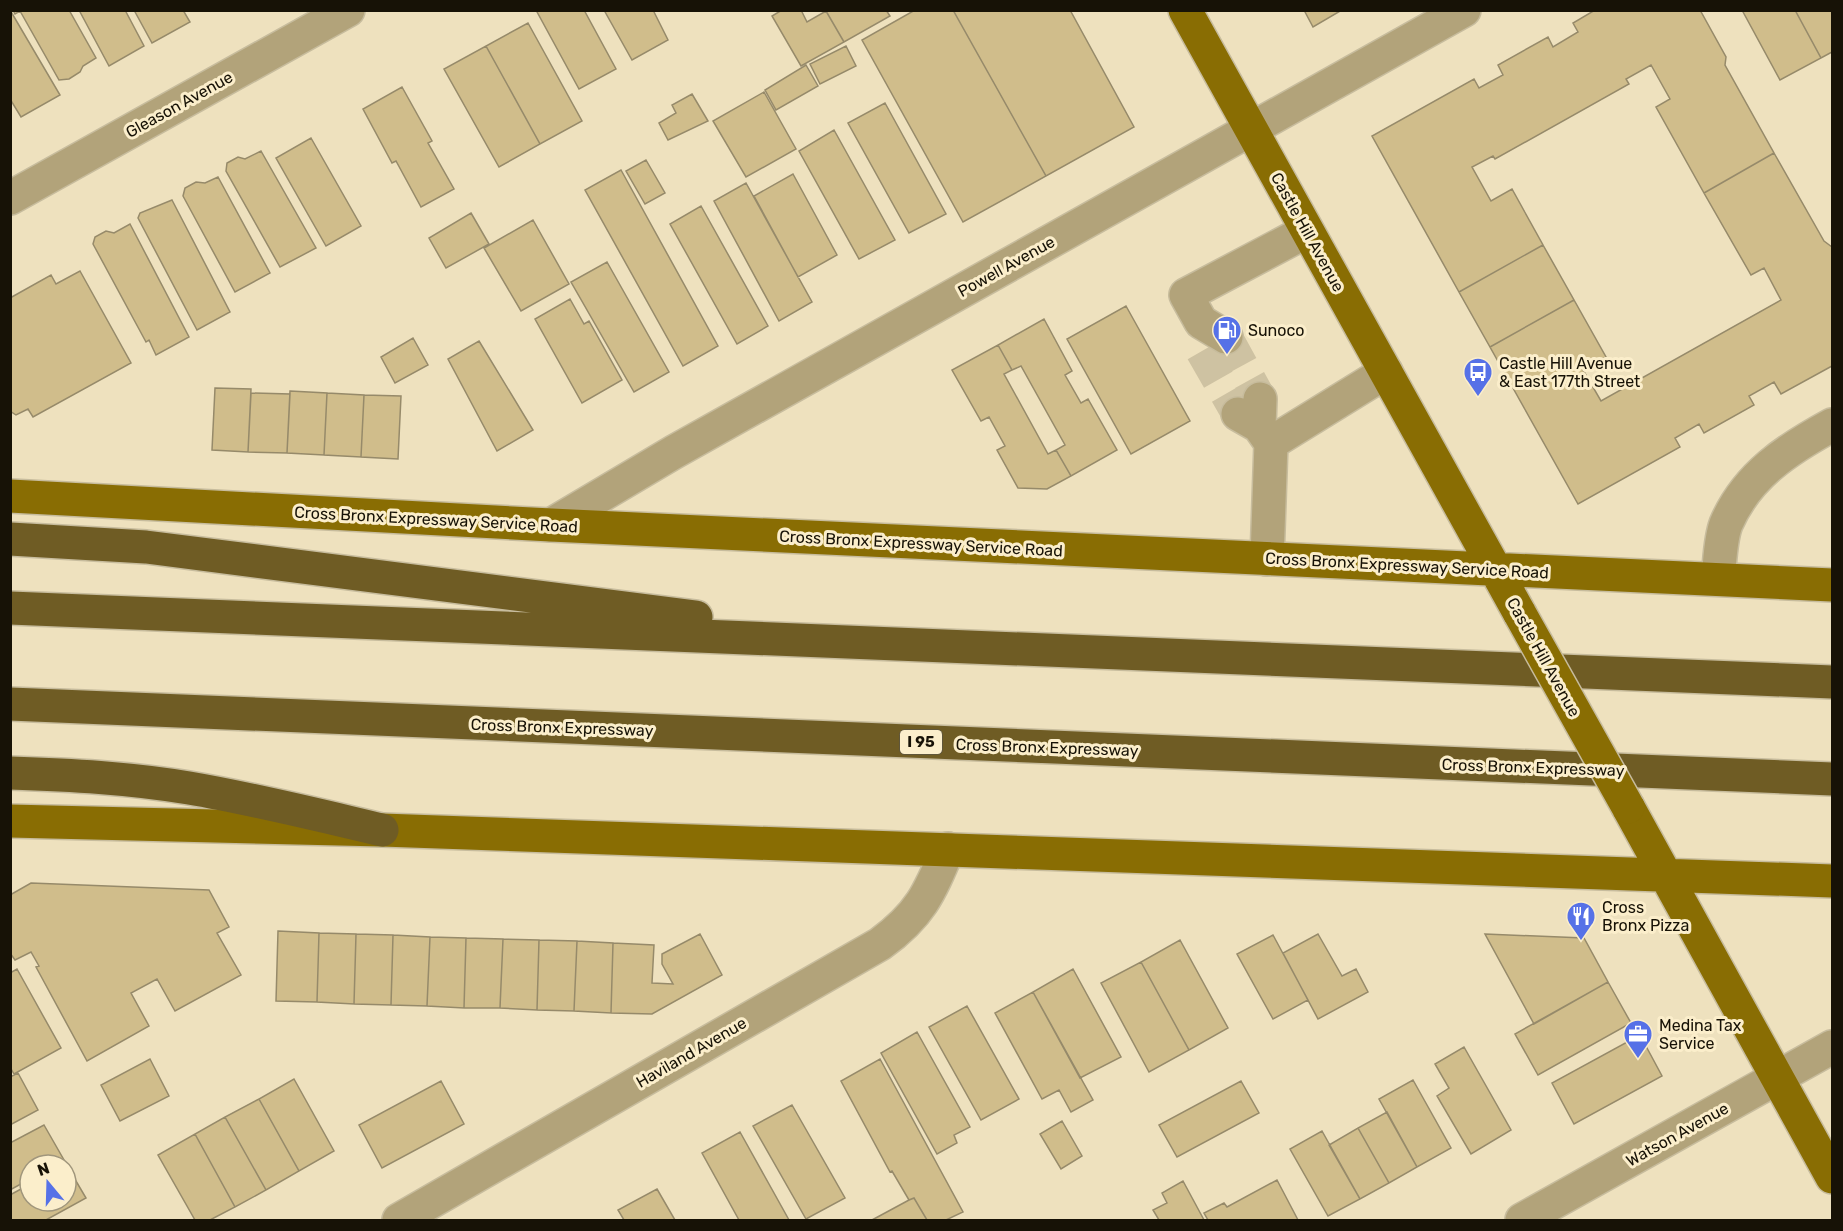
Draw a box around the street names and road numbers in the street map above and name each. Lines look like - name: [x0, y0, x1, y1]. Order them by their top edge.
- street label: Gleason Avenue: [123, 67, 236, 142]
- street label: Castle Hill Avenue: [1267, 169, 1348, 295]
- street label: Powell Avenue: [954, 232, 1058, 301]
- street label: Cross Bronx Expressway Service Road: [294, 503, 578, 536]
- street label: Cross Bronx Expressway Service Road: [779, 527, 1063, 560]
- street label: Cross Bronx Expressway Service Road: [1265, 549, 1549, 582]
- street label: Castle Hill Avenue: [1503, 594, 1584, 720]
- street label: Cross Bronx Expressway: [470, 715, 654, 740]
- road number: I 95: [900, 730, 942, 754]
- street label: Cross Bronx Expressway: [955, 735, 1139, 760]
- street label: Cross Bronx Expressway: [1441, 755, 1625, 780]
- street label: Haviland Avenue: [633, 1013, 750, 1092]
- street label: Watson Avenue: [1623, 1098, 1732, 1170]

